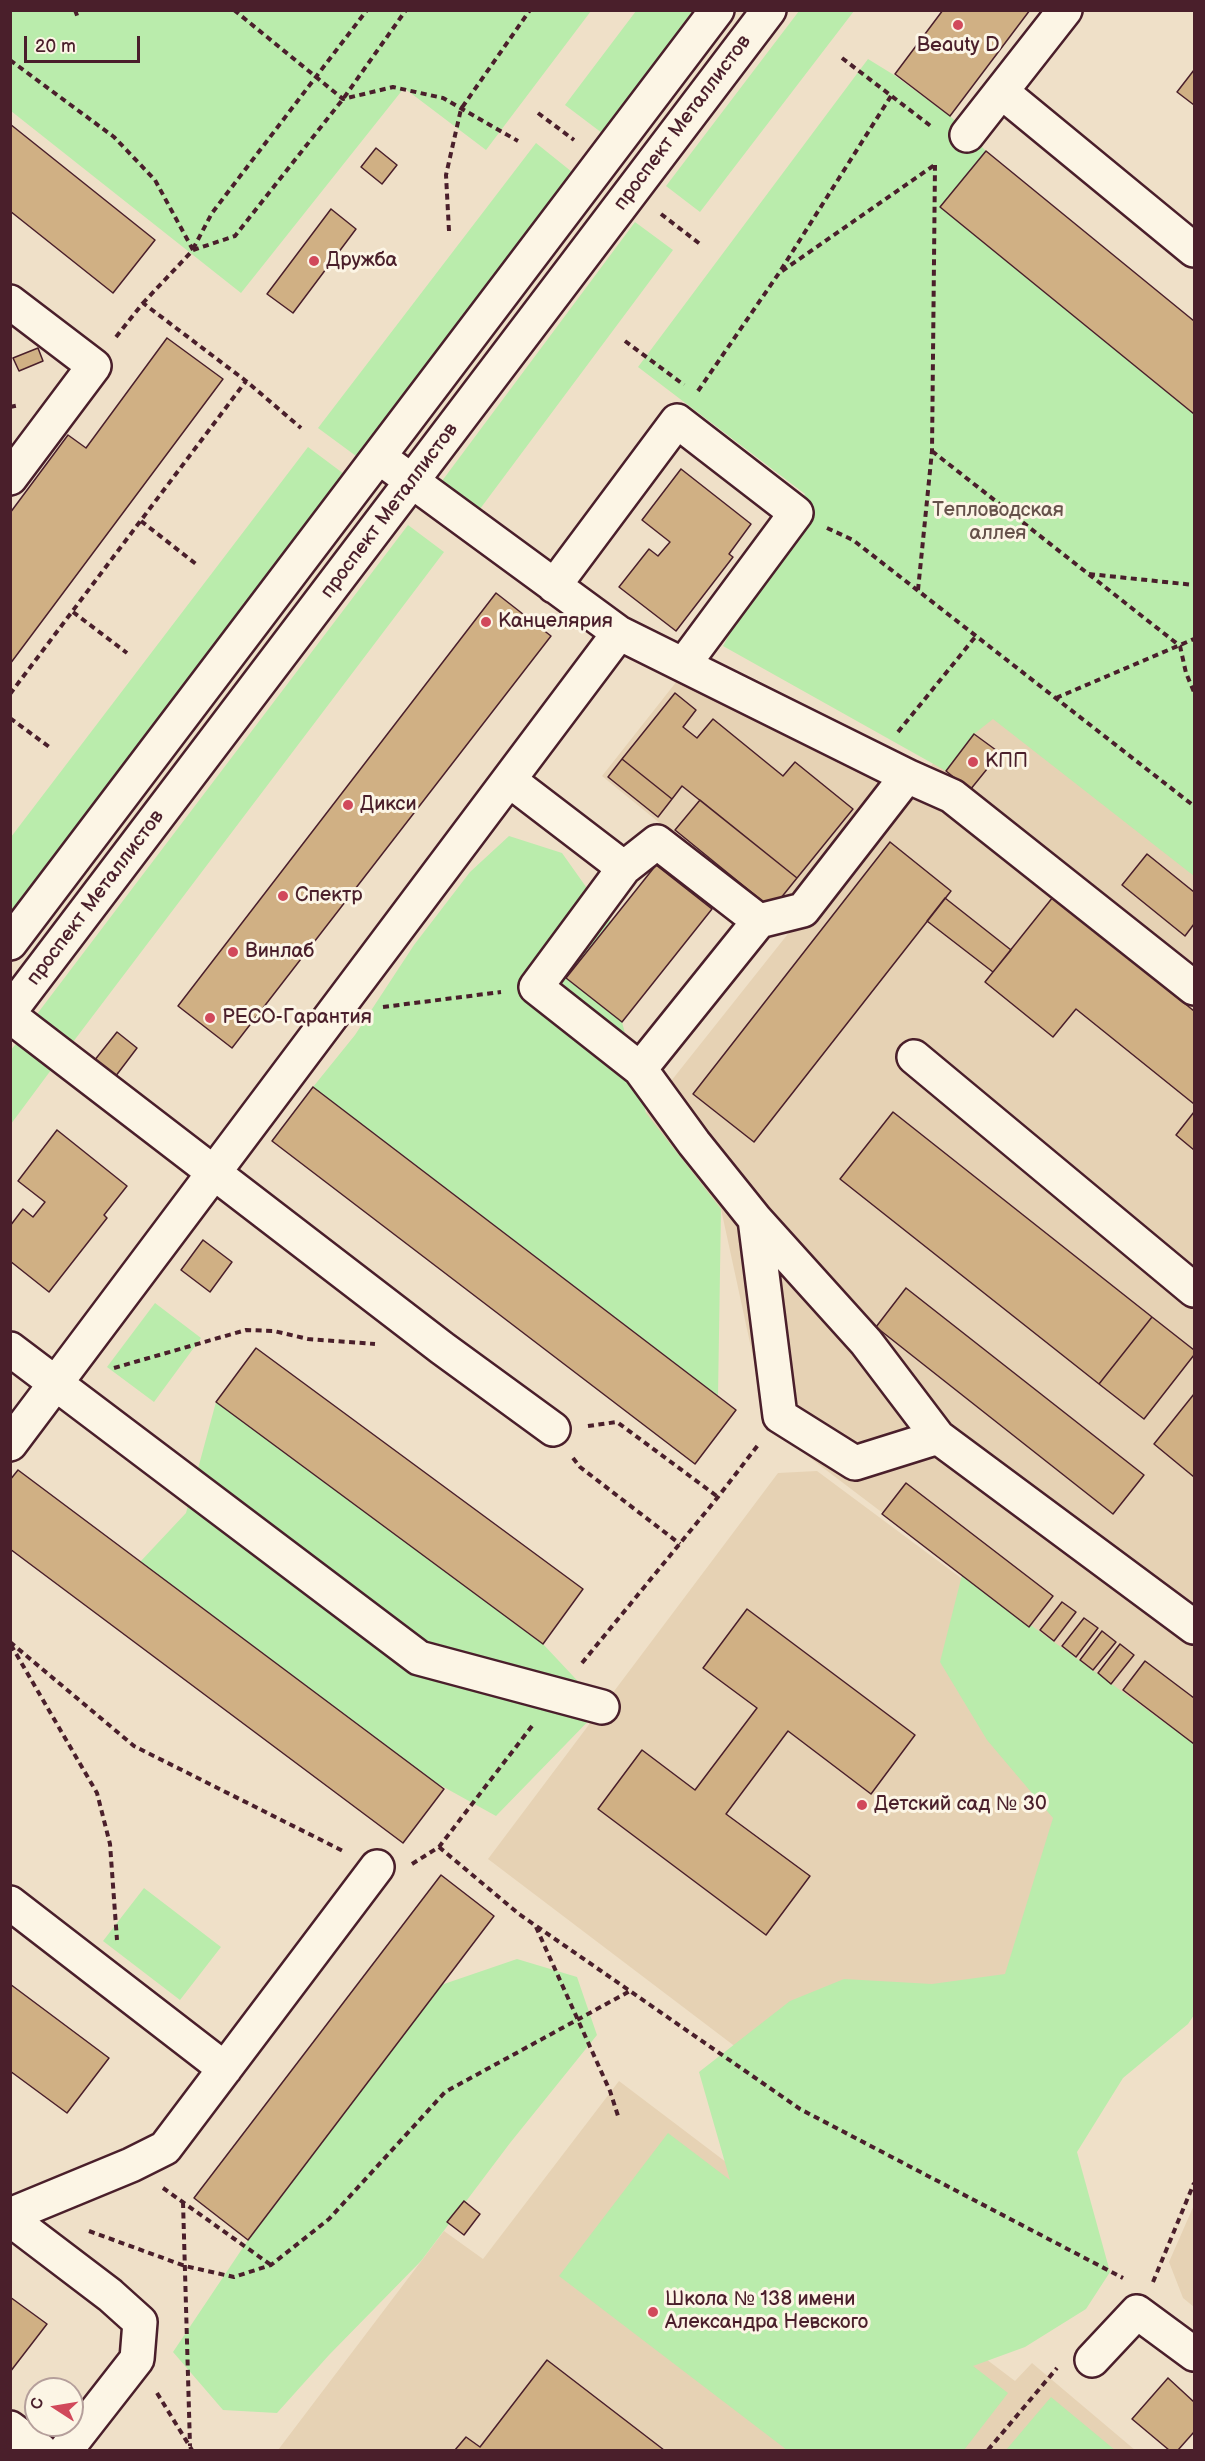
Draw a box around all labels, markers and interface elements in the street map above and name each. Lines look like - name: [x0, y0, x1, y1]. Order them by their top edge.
- marker: Beauty D: [951, 18, 965, 32]
- scale bar: [27, 24, 142, 62]
- street label: проспект Металлистов: [609, 31, 757, 215]
- place label: Beauty D: [916, 34, 1000, 58]
- text: 20 m: [35, 36, 76, 57]
- place label: Дружба: [326, 249, 397, 273]
- marker: Дружба: [307, 254, 321, 268]
- street label: проспект Металлистов: [316, 419, 464, 603]
- park label: Тепловодская аллея: [932, 499, 1064, 546]
- place label: Канцелярия: [498, 610, 613, 634]
- marker: Канцелярия: [479, 615, 493, 629]
- place label: КПП: [985, 750, 1028, 774]
- marker: КПП: [966, 755, 980, 769]
- place label: Дикси: [360, 793, 417, 817]
- marker: Дикси: [341, 798, 355, 812]
- street label: проспект Металлистов: [22, 806, 170, 990]
- place label: Спектр: [295, 884, 362, 908]
- marker: Спектр: [276, 889, 290, 903]
- place label: Винлаб: [245, 940, 314, 964]
- marker: Винлаб: [226, 945, 240, 959]
- place label: РЕСО-Гарантия: [222, 1006, 372, 1030]
- marker: РЕСО-Гарантия: [203, 1011, 217, 1025]
- place label: Детский сад № 30: [874, 1793, 1047, 1817]
- marker: Детский сад № 30: [855, 1798, 869, 1812]
- place label: Школа № 138 имени Александра Невского: [665, 2288, 868, 2335]
- marker: Школа № 138 имени Александра Невского: [646, 2305, 660, 2319]
- north arrow: [24, 2377, 84, 2437]
- text: С: [27, 2396, 48, 2411]

